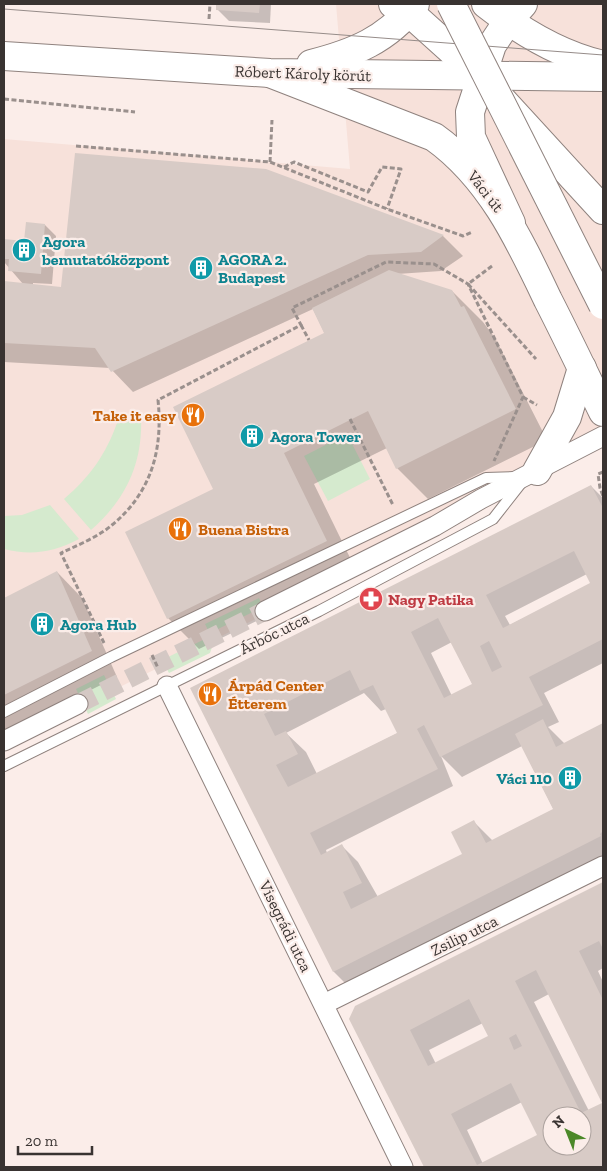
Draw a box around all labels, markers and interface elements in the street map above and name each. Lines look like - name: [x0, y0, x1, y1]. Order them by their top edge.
- street label: Róbert Károly körút: [234, 62, 372, 85]
- street label: Váci út: [463, 166, 508, 216]
- place label: Agora bemutatóközpont: [41, 232, 170, 269]
- building icon: Agora bemutatóközpont: [11, 237, 37, 263]
- place label: AGORA 2. Budapest: [218, 250, 287, 287]
- building icon: AGORA 2. Budapest: [188, 255, 214, 281]
- restaurant icon: Take it easy: [180, 402, 206, 428]
- place label: Take it easy: [92, 406, 177, 425]
- building icon: Agora Tower: [239, 423, 265, 449]
- place label: Agora Tower: [270, 427, 361, 446]
- restaurant icon: Buena Bistra: [167, 516, 193, 542]
- place label: Buena Bistra: [198, 520, 289, 539]
- pharmacy icon: Nagy Patika: [358, 586, 384, 612]
- place label: Nagy Patika: [388, 590, 474, 609]
- street label: Árbóc utca: [236, 608, 312, 658]
- building icon: Agora Hub: [29, 611, 55, 637]
- place label: Agora Hub: [60, 615, 137, 634]
- place label: Árpád Center Étterem: [228, 676, 324, 713]
- restaurant icon: Árpád Center Étterem: [197, 681, 223, 707]
- building icon: Váci 110: [557, 765, 583, 791]
- place label: Váci 110: [497, 769, 552, 788]
- street label: Visegrádi utca: [255, 877, 316, 975]
- street label: Zsilip utca: [428, 911, 501, 960]
- north arrow: [542, 1106, 592, 1156]
- text: N: [549, 1112, 568, 1132]
- scale bar: [18, 1124, 91, 1156]
- text: 20 m: [25, 1132, 58, 1150]

